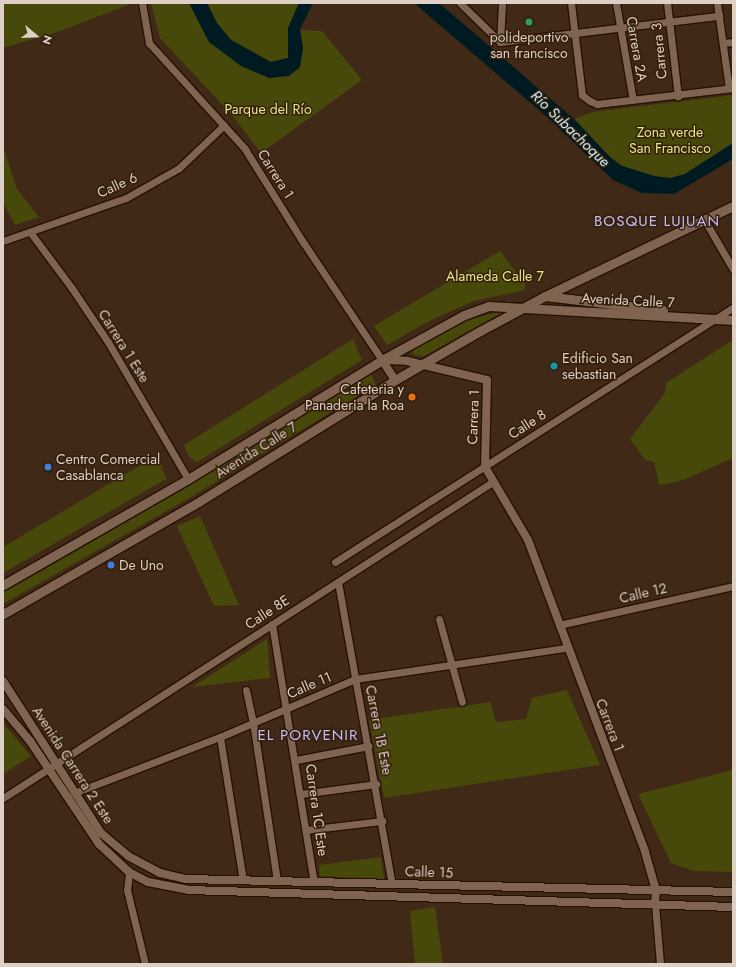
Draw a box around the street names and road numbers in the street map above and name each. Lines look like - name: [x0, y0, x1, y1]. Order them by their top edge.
- street label: Carrera 2A: [623, 15, 651, 83]
- street label: Carrera 3: [648, 22, 670, 80]
- street label: Carrera 1: [254, 146, 298, 202]
- street label: Calle 6: [94, 169, 140, 201]
- street label: Avenida Calle 7: [581, 289, 675, 311]
- street label: Carrera 1 Este: [95, 306, 153, 386]
- street label: Carrera 1: [464, 389, 482, 445]
- street label: Calle 8: [505, 406, 549, 442]
- street label: Avenida Calle 7: [212, 418, 300, 482]
- street label: Calle 12: [618, 579, 668, 607]
- street label: Calle 8E: [242, 591, 292, 633]
- street label: Calle 11: [284, 668, 334, 702]
- street label: Carrera 1B Este: [362, 684, 396, 776]
- street label: Carrera 1: [592, 696, 628, 754]
- street label: Avenida Carrera 2 Este: [29, 703, 117, 827]
- street label: Carrera 1C Este: [302, 763, 332, 857]
- street label: Calle 15: [405, 863, 453, 881]

